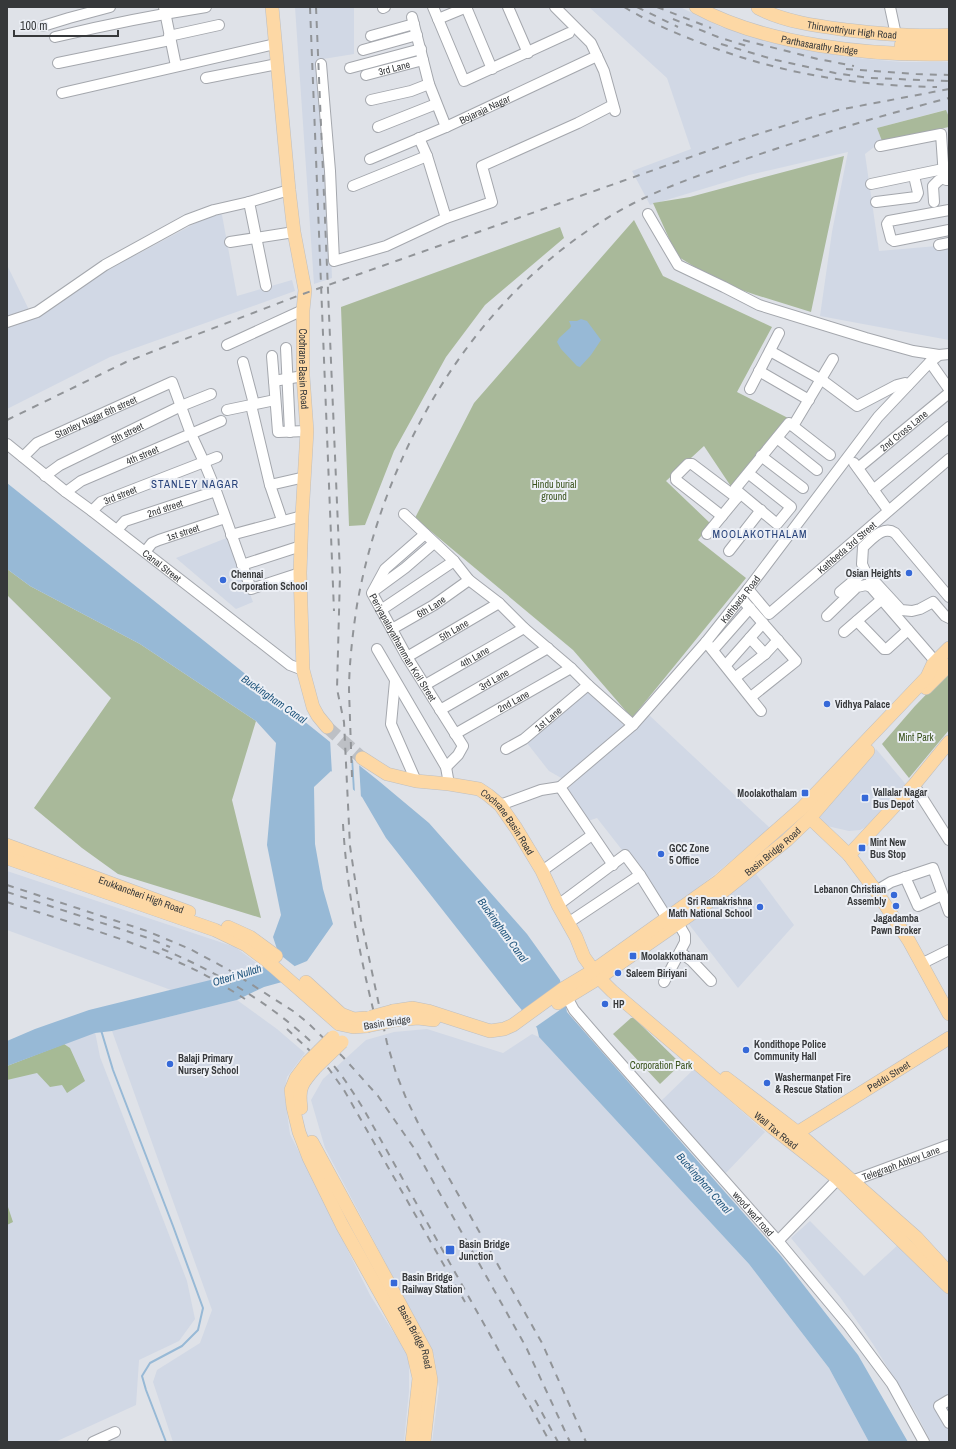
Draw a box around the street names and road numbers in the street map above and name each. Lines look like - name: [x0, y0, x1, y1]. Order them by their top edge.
- street label: Thiruvottriyur High Road: [806, 18, 897, 42]
- street label: Parthasarathy Bridge: [780, 32, 859, 58]
- street label: 3rd Lane: [377, 58, 412, 79]
- street label: Bojaraja Nagar: [457, 92, 512, 127]
- street label: Cochrane Basin Road: [296, 328, 311, 410]
- street label: Stanley Nagar 6th street: [53, 393, 139, 441]
- street label: 2nd Cross Lane: [877, 407, 931, 454]
- street label: 5th street: [109, 419, 146, 446]
- street label: 4th street: [124, 442, 161, 468]
- street label: 3rd street: [102, 483, 139, 507]
- street label: 2nd street: [146, 496, 185, 520]
- street label: Kathbeda 3rd Street: [815, 518, 880, 576]
- street label: 1st street: [165, 521, 202, 544]
- street label: Canal Street: [140, 547, 184, 585]
- street label: Kathbada Road: [718, 573, 763, 626]
- street label: Periyapalayathamman Koil Street: [366, 591, 440, 704]
- street label: 6th Lane: [414, 593, 449, 621]
- street label: 5th Lane: [437, 616, 471, 644]
- street label: 4th Lane: [458, 643, 492, 671]
- street label: 3rd Lane: [477, 666, 512, 693]
- street label: 2nd Lane: [495, 687, 532, 715]
- street label: 1st Lane: [532, 704, 565, 734]
- street label: Cochrane Basin Road: [478, 786, 537, 857]
- street label: Basin Bridge Road: [742, 824, 804, 879]
- street label: Erukkancheri High Road: [97, 873, 185, 916]
- street label: Basin Bridge: [363, 1012, 412, 1033]
- street label: Peddu Street: [865, 1058, 913, 1095]
- street label: Wall Tax Road: [751, 1109, 800, 1152]
- street label: Telegraph Abboy Lane: [860, 1143, 942, 1184]
- street label: wood warf road: [730, 1188, 777, 1239]
- street label: Basin Bridge Road: [395, 1303, 435, 1370]

